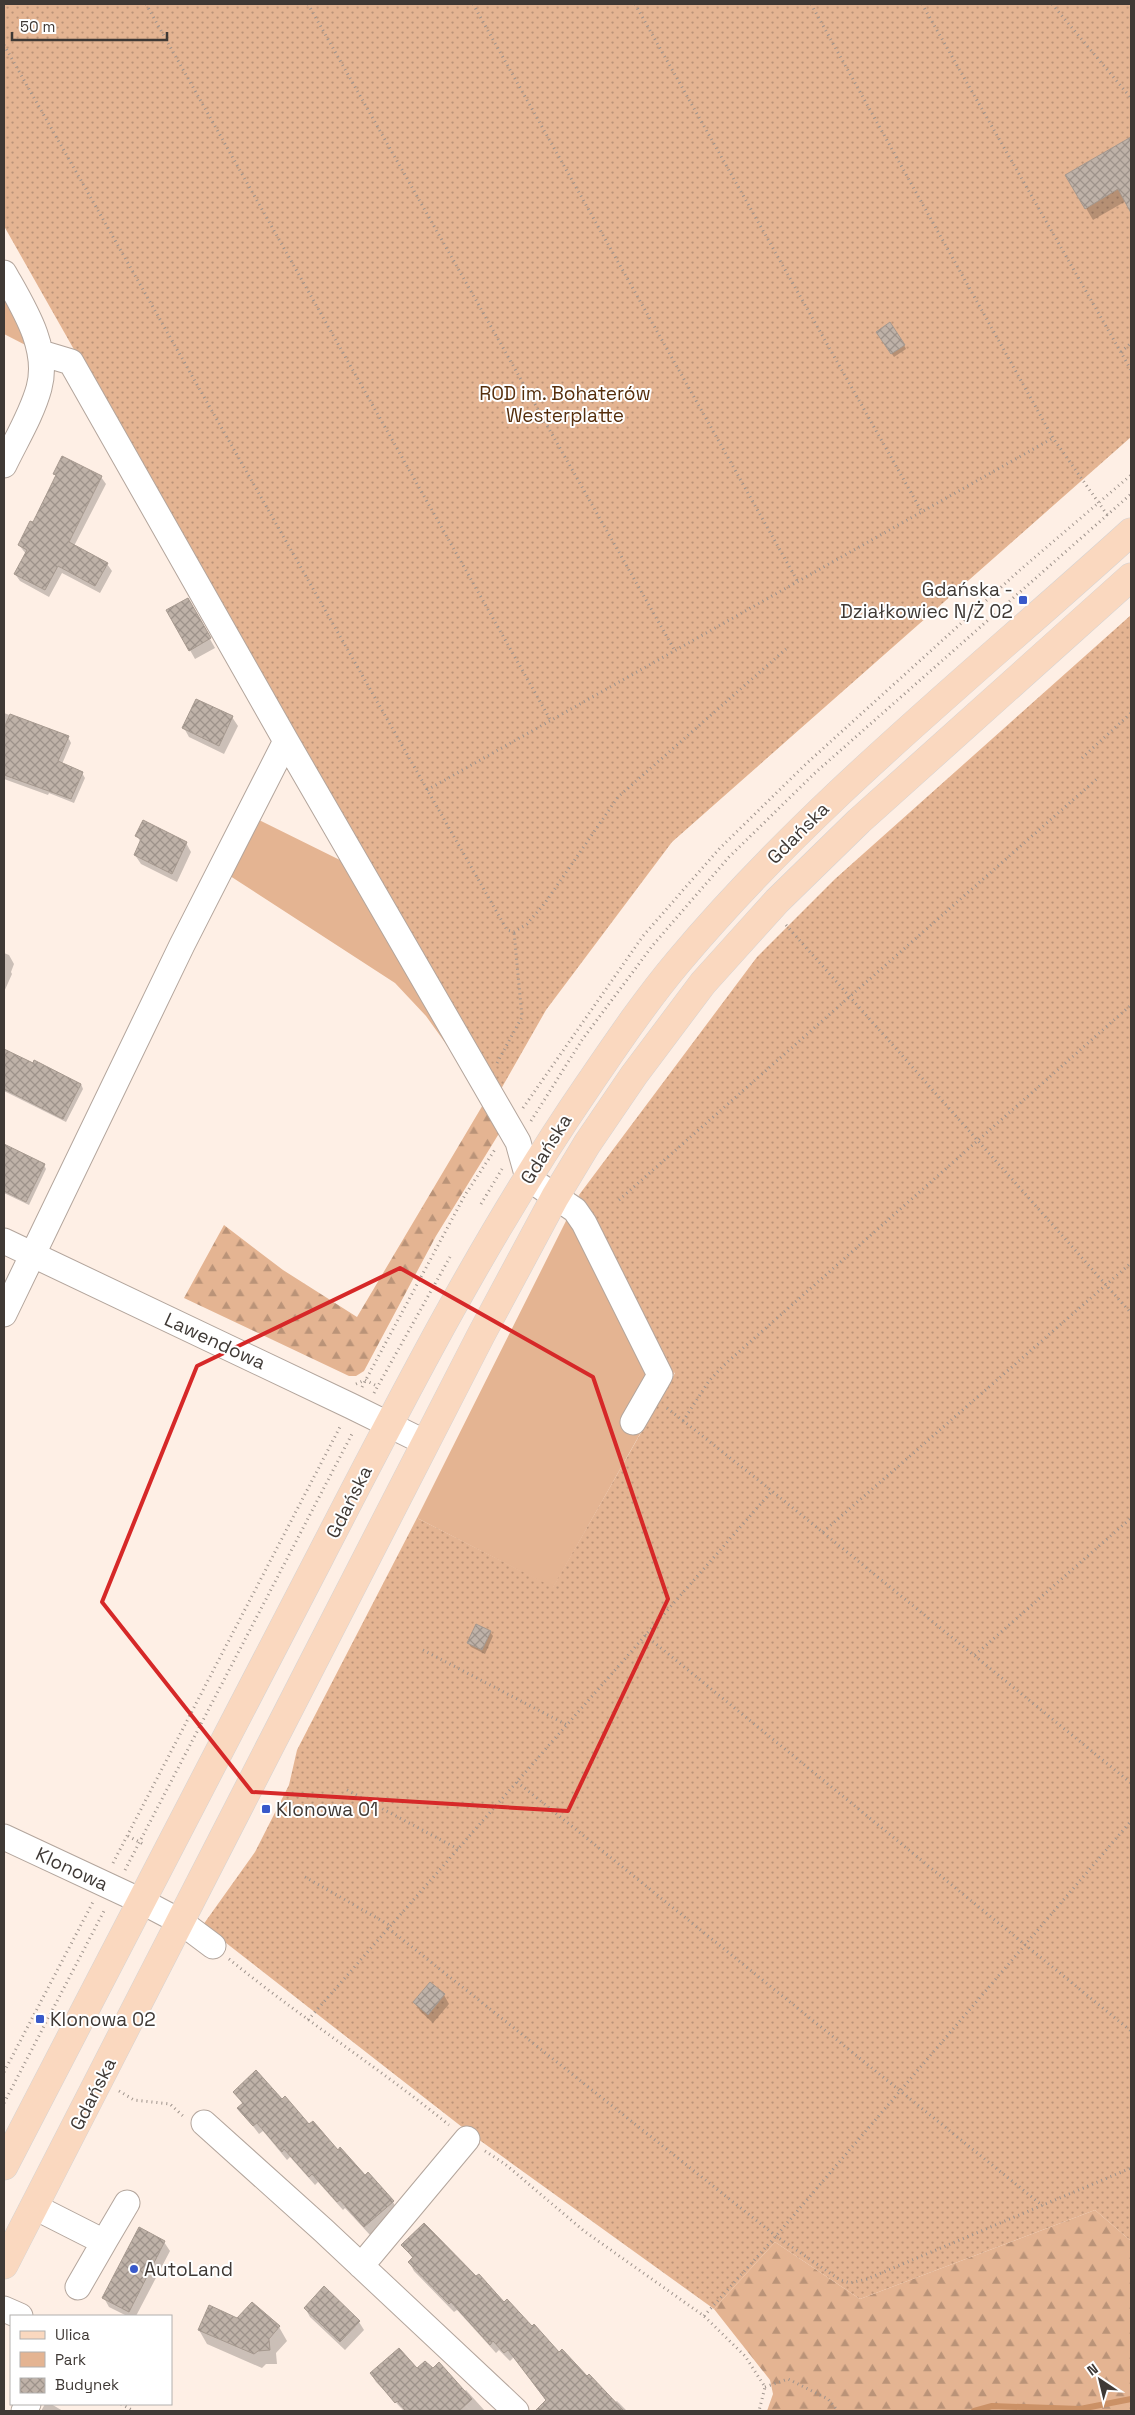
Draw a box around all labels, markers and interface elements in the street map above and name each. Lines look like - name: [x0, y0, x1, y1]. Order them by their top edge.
- scale bar: [12, 10, 168, 42]
- text: 50 m: [20, 17, 55, 36]
- park label: ROD im. Bohaterów Westerplatte: [479, 381, 651, 428]
- place label: Gdańska - Działkowiec N/Ż 02: [840, 577, 1013, 624]
- marker: Gdańska - Działkowiec N/Ż 02: [1017, 594, 1029, 606]
- street label: Gdańska: [761, 796, 835, 870]
- street label: Gdańska: [515, 1109, 577, 1189]
- street label: Lawendowa: [160, 1307, 270, 1375]
- street label: Gdańska: [320, 1461, 378, 1543]
- place label: Klonowa 01: [276, 1797, 378, 1822]
- marker: Klonowa 01: [260, 1803, 272, 1815]
- street label: Klonowa: [32, 1841, 112, 1897]
- place label: Klonowa 02: [50, 2007, 156, 2032]
- marker: Klonowa 02: [34, 2013, 46, 2025]
- street label: Gdańska: [64, 2053, 122, 2135]
- place label: AutoLand: [144, 2257, 233, 2282]
- marker: AutoLand: [128, 2263, 140, 2275]
- legend: [10, 2315, 172, 2405]
- text: Ulica: [55, 2325, 90, 2344]
- text: Park: [55, 2350, 86, 2369]
- north arrow: [1075, 2355, 1125, 2405]
- text: N: [1084, 2359, 1102, 2379]
- text: Budynek: [55, 2375, 119, 2394]

